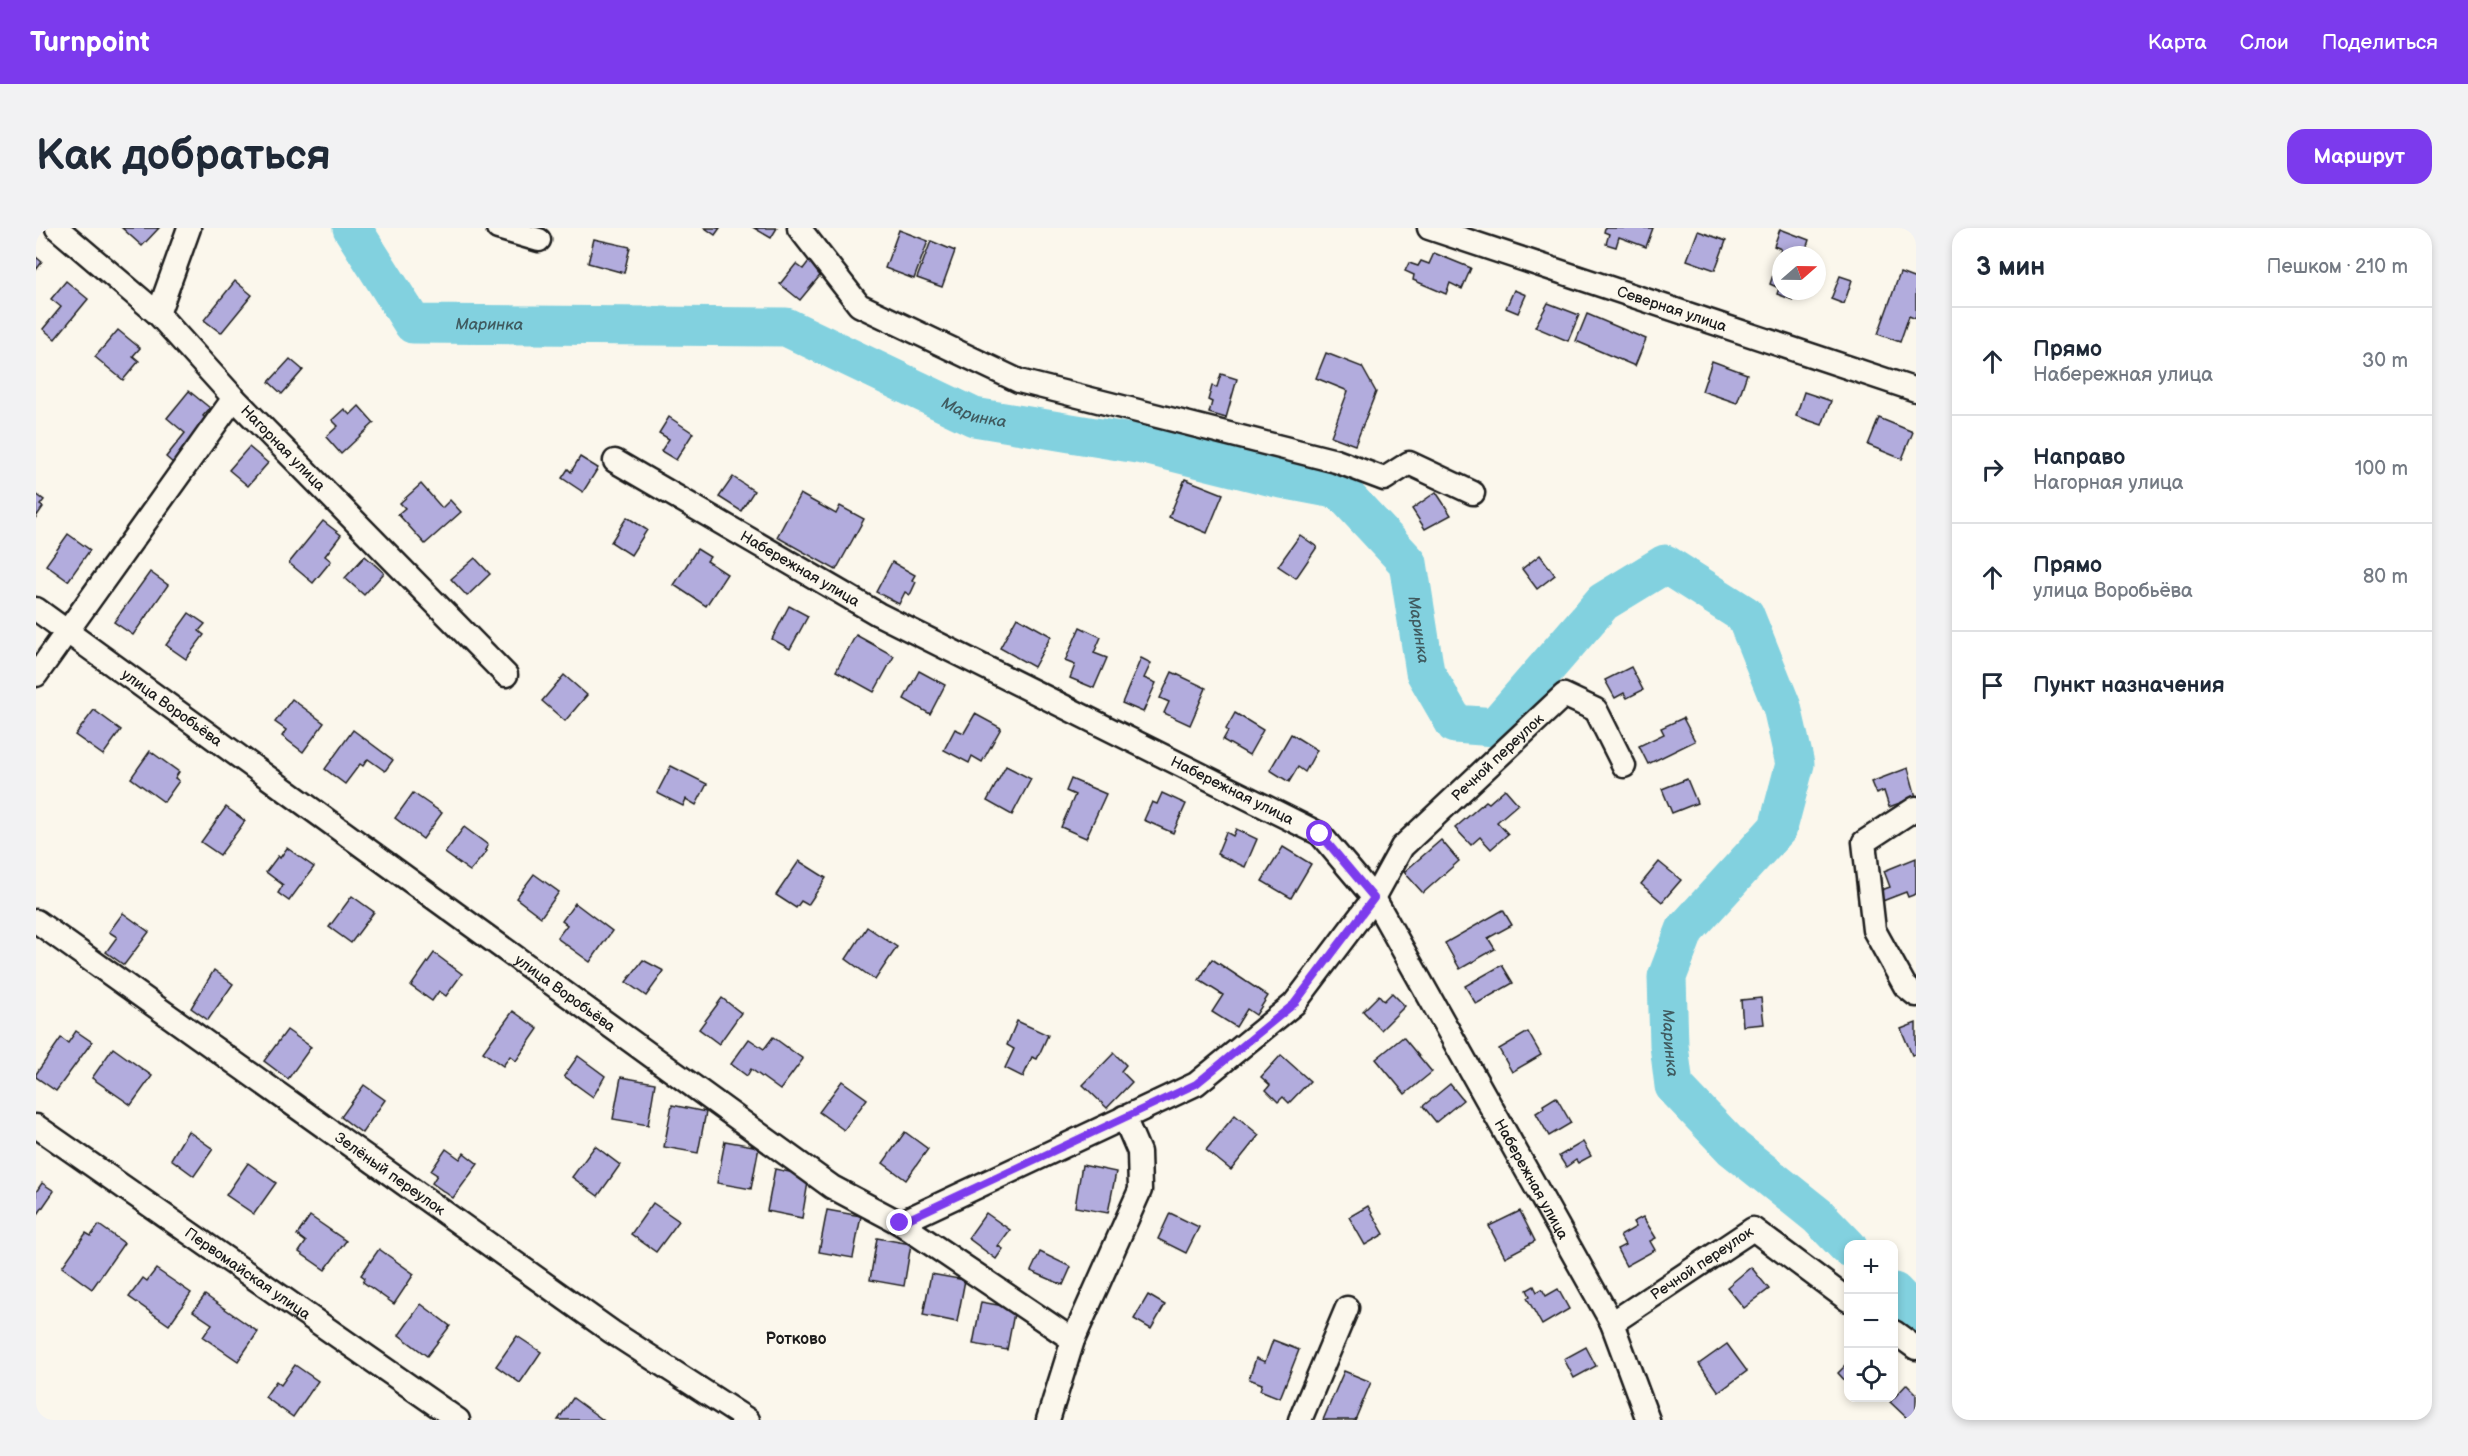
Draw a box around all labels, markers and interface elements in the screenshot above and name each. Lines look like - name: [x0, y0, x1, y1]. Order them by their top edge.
- text: Turnpoint: [30, 26, 150, 59]
- text: Карта: [2148, 30, 2207, 55]
- text: Слои: [2240, 30, 2289, 55]
- text: Поделиться: [2322, 30, 2438, 55]
- button: Маршрут: [2287, 129, 2432, 184]
- text: Как добраться: [36, 131, 331, 182]
- north arrow: [1772, 246, 1826, 300]
- text: 3 мин: [1976, 252, 2045, 283]
- text: Пешком · 210 m: [2267, 255, 2408, 279]
- street label: Северная улица: [1615, 282, 1729, 336]
- water label: Маринка: [455, 315, 523, 334]
- text: Прямо: [2033, 336, 2102, 363]
- icon: ahead: [1976, 345, 2009, 378]
- text: 30 m: [2362, 349, 2408, 373]
- text: Набережная улица: [2033, 363, 2213, 387]
- water label: Маринка: [938, 393, 1008, 432]
- street label: Нагорная улица: [237, 401, 330, 495]
- text: Направо: [2033, 444, 2125, 471]
- icon: right: [1976, 453, 2009, 486]
- text: 100 m: [2355, 457, 2408, 481]
- text: Нагорная улица: [2033, 471, 2184, 495]
- street label: Набережная улица: [737, 526, 863, 611]
- text: Прямо: [2033, 552, 2102, 579]
- icon: ahead: [1976, 561, 2009, 594]
- text: 80 m: [2363, 565, 2408, 589]
- text: улица Воробьёва: [2033, 579, 2193, 603]
- water label: Маринка: [1404, 595, 1433, 665]
- street label: улица Воробьёва: [118, 665, 226, 751]
- icon: arrive: [1976, 669, 2009, 702]
- text: Пункт назначения: [2033, 672, 2225, 699]
- street label: Речной переулок: [1447, 710, 1548, 805]
- street label: Набережная улица: [1168, 752, 1297, 829]
- route start: [1306, 820, 1332, 846]
- street label: улица Воробьёва: [511, 950, 619, 1036]
- water label: Маринка: [1658, 1009, 1682, 1078]
- street label: Набережная улица: [1490, 1116, 1573, 1243]
- street label: Зелёный переулок: [331, 1128, 449, 1219]
- route end: [886, 1209, 912, 1235]
- street label: Речной переулок: [1647, 1222, 1757, 1304]
- street label: Первомайская улица: [181, 1223, 314, 1324]
- map controls: [1844, 1240, 1898, 1402]
- button: +: [1844, 1240, 1898, 1294]
- button: −: [1844, 1294, 1898, 1348]
- district label: Ротково: [765, 1330, 827, 1349]
- button: locate: [1844, 1348, 1898, 1402]

